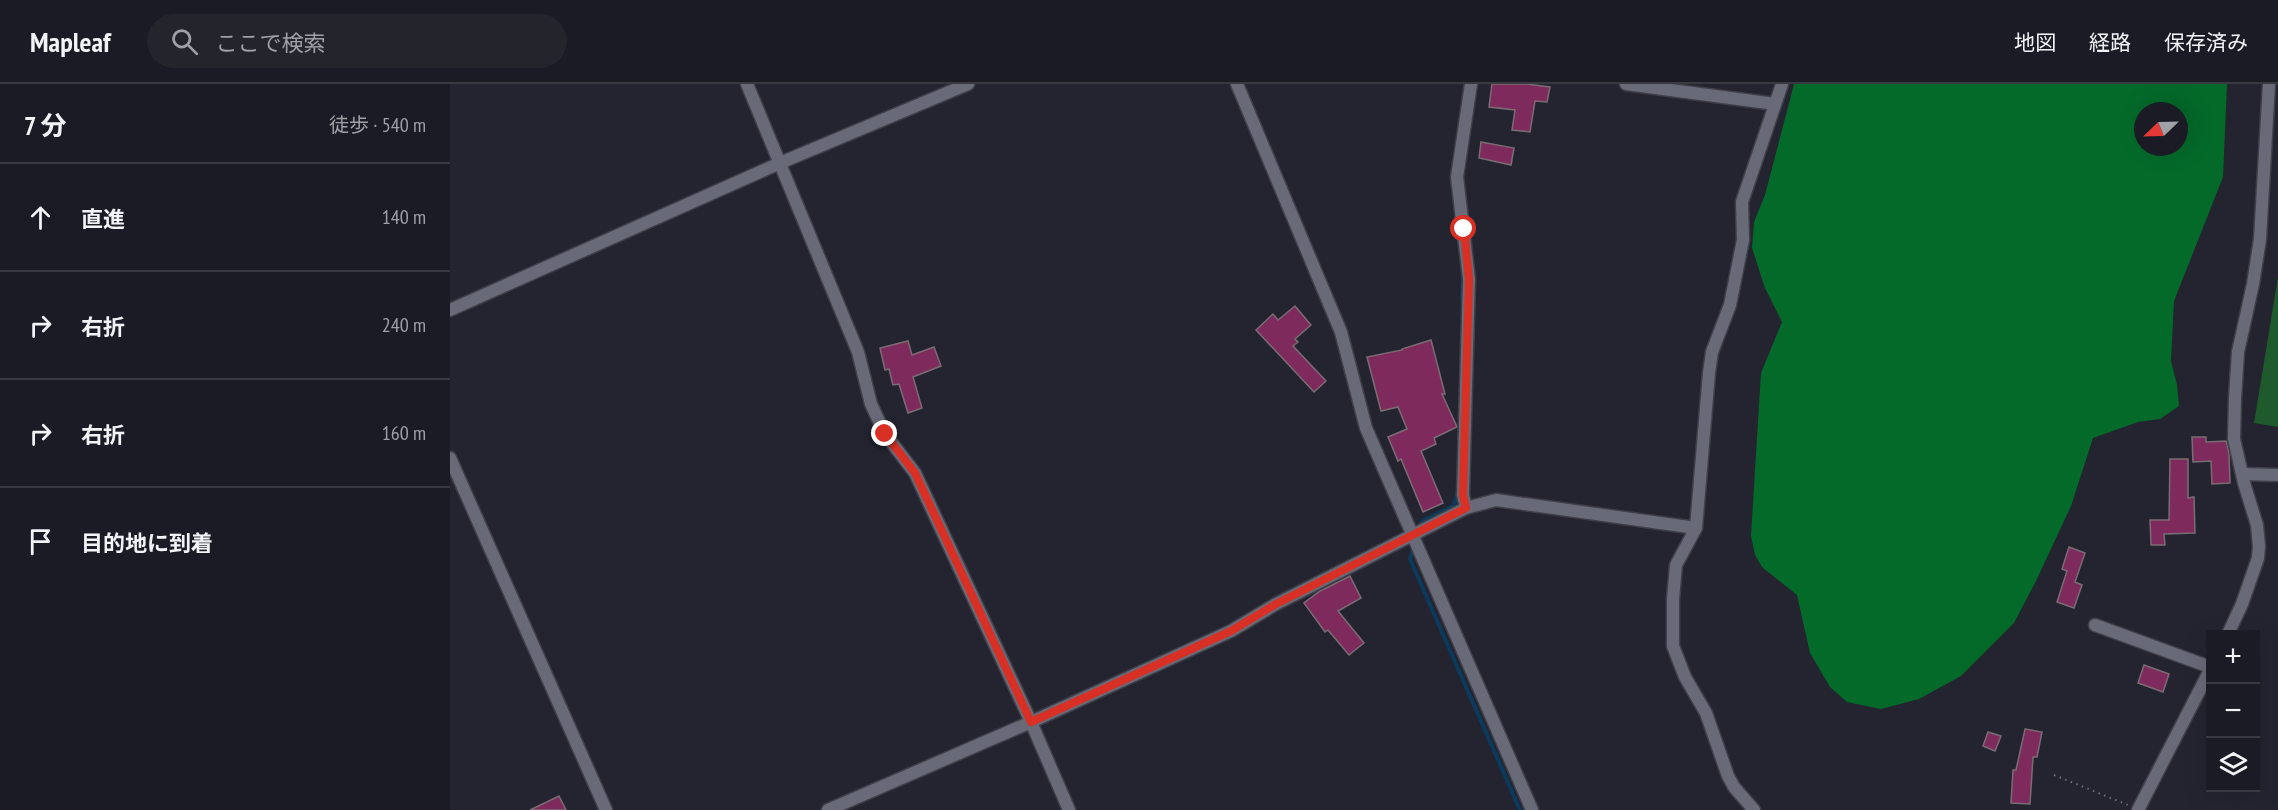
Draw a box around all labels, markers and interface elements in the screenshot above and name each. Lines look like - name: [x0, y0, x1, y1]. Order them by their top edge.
- search box: [147, 14, 567, 68]
- text: Mapleaf: [30, 23, 111, 60]
- icon: search: [168, 25, 201, 58]
- text: ここで検索: [216, 29, 326, 57]
- text: 地図: [2014, 29, 2056, 56]
- text: 経路: [2089, 29, 2131, 56]
- text: 保存済み: [2164, 29, 2248, 56]
- north arrow: [2134, 102, 2188, 156]
- text: 7 分: [24, 109, 67, 142]
- text: 徒歩 · 540 m: [329, 112, 426, 138]
- icon: ahead: [24, 201, 57, 234]
- text: 140 m: [382, 204, 426, 230]
- text: 直進: [81, 205, 125, 233]
- route start: [1450, 215, 1476, 241]
- icon: right: [24, 309, 57, 342]
- text: 240 m: [382, 312, 426, 338]
- text: 右折: [81, 313, 125, 341]
- icon: right: [24, 417, 57, 450]
- text: 160 m: [382, 420, 426, 446]
- route end: [871, 420, 897, 446]
- text: 右折: [81, 421, 125, 449]
- icon: arrive: [24, 525, 57, 558]
- text: 目的地に到着: [81, 529, 213, 557]
- map controls: [2206, 630, 2260, 792]
- button: +: [2206, 630, 2260, 684]
- button: −: [2206, 684, 2260, 738]
- button: layers: [2206, 738, 2260, 792]

